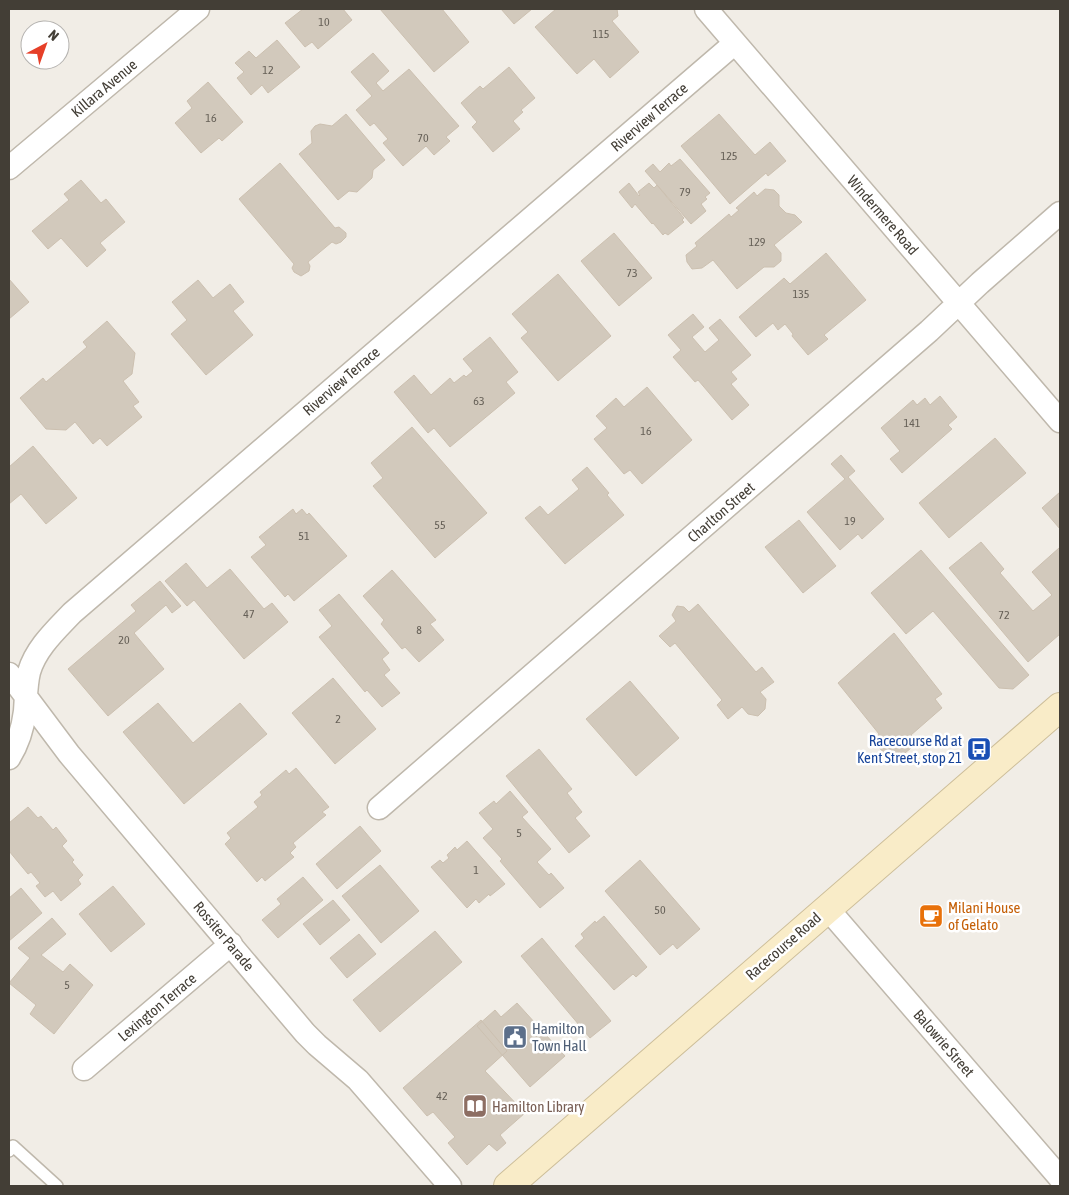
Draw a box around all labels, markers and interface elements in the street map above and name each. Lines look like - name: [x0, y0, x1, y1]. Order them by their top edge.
- house number: 10: [318, 15, 330, 29]
- north arrow: [20, 20, 70, 70]
- text: N: [45, 26, 62, 44]
- house number: 115: [593, 27, 609, 41]
- street label: Killara Avenue: [68, 56, 140, 120]
- house number: 12: [262, 63, 274, 77]
- street label: Riverview Terrace: [607, 79, 691, 155]
- house number: 16: [205, 111, 217, 125]
- house number: 70: [417, 131, 429, 145]
- house number: 125: [721, 149, 737, 163]
- street label: Windermere Road: [844, 172, 922, 258]
- house number: 79: [679, 185, 691, 199]
- house number: 129: [749, 235, 766, 249]
- house number: 73: [626, 266, 638, 280]
- house number: 135: [793, 287, 809, 301]
- street label: Riverview Terrace: [299, 343, 383, 419]
- house number: 63: [473, 394, 485, 408]
- house number: 141: [904, 416, 921, 430]
- house number: 16: [640, 424, 652, 438]
- street label: Charlton Street: [684, 478, 758, 546]
- house number: 19: [844, 514, 856, 528]
- house number: 55: [434, 518, 446, 532]
- house number: 51: [298, 529, 310, 543]
- house number: 47: [243, 607, 255, 621]
- house number: 72: [998, 608, 1010, 622]
- house number: 8: [416, 623, 422, 637]
- house number: 20: [118, 633, 130, 647]
- house number: 2: [335, 712, 341, 726]
- place label: Racecourse Rd at Kent Street, stop 21: [857, 732, 962, 766]
- bus stop icon: Racecourse Rd at Kent Street, stop 21: [966, 736, 992, 762]
- house number: 5: [516, 826, 522, 840]
- house number: 1: [473, 863, 479, 877]
- street label: Rossiter Parade: [190, 898, 258, 974]
- place label: Milani House of Gelato: [948, 899, 1021, 933]
- house number: 50: [654, 903, 666, 917]
- cafe icon: Milani House of Gelato: [918, 903, 944, 929]
- street label: Racecourse Road: [742, 909, 824, 983]
- street label: Lexington Terrace: [115, 969, 200, 1045]
- house number: 5: [64, 978, 70, 992]
- street label: Balowrie Street: [910, 1006, 978, 1080]
- place label: Hamilton Town Hall: [532, 1020, 587, 1054]
- public building icon: Hamilton Town Hall: [502, 1024, 528, 1050]
- house number: 42: [436, 1089, 448, 1103]
- library icon: Hamilton Library: [462, 1093, 488, 1119]
- place label: Hamilton Library: [492, 1098, 585, 1115]

